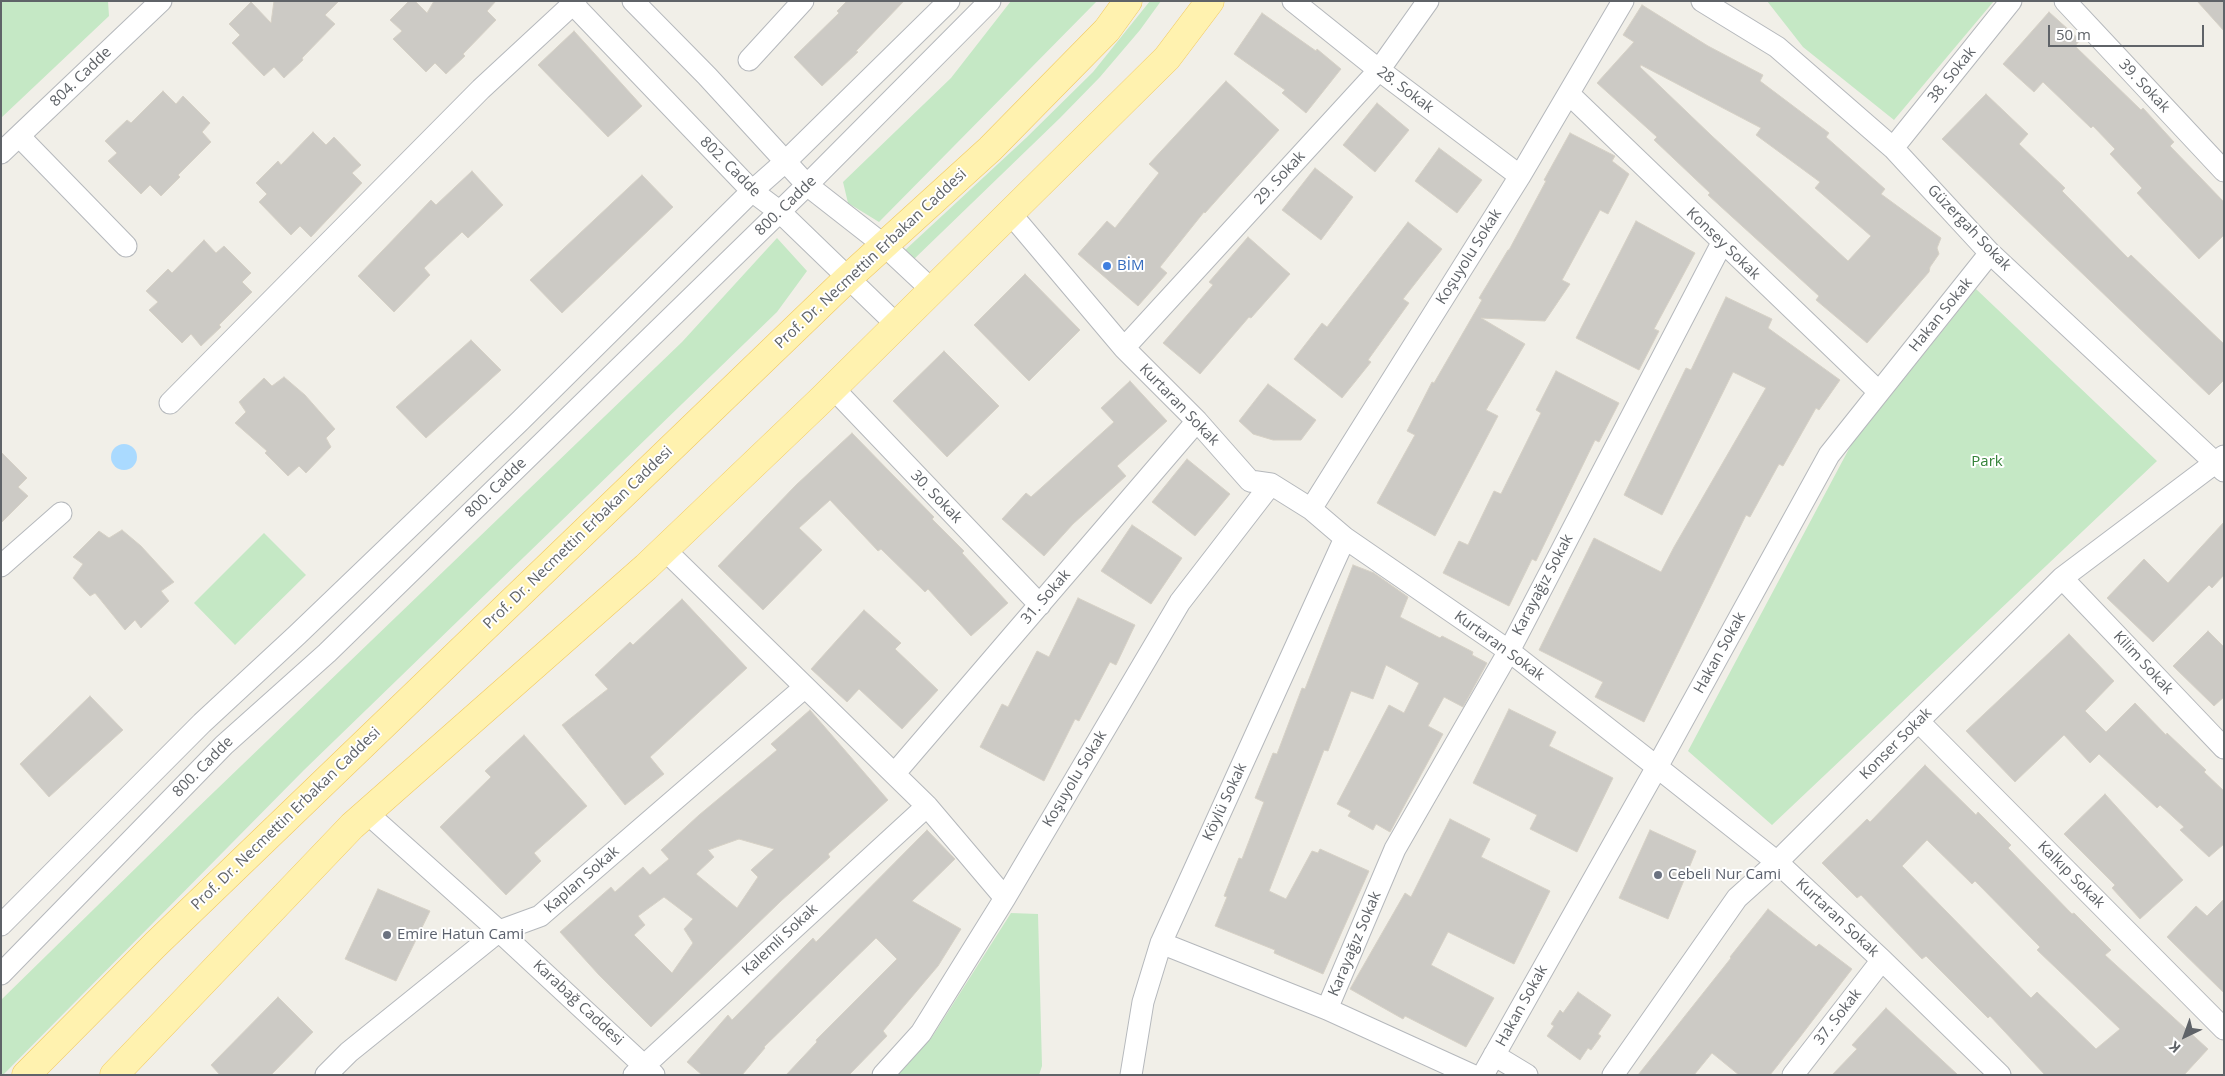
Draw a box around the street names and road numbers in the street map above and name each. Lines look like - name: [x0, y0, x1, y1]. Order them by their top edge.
- street label: 804. Cadde: [47, 43, 115, 111]
- street label: 38. Sokak: [1924, 44, 1980, 106]
- street label: 39. Sokak: [2115, 56, 2173, 116]
- street label: 28. Sokak: [1373, 63, 1437, 117]
- street label: 802. Cadde: [696, 133, 764, 201]
- street label: 29. Sokak: [1251, 148, 1309, 208]
- street label: Prof. Dr. Necmettin Erbakan Caddesi: [771, 165, 971, 353]
- street label: 800. Cadde: [752, 172, 820, 240]
- street label: Güzergah Sokak: [1923, 181, 2015, 275]
- street label: Konsey Sokak: [1682, 204, 1764, 284]
- street label: Koşuyolu Sokak: [1432, 206, 1506, 308]
- street label: Hakan Sokak: [1906, 274, 1976, 356]
- street label: Kurtaran Sokak: [1135, 360, 1223, 450]
- street label: Prof. Dr. Necmettin Erbakan Caddesi: [480, 443, 676, 633]
- street label: 800. Cadde: [462, 454, 530, 522]
- street label: 30. Sokak: [906, 467, 966, 527]
- street label: Karayağız Sokak: [1509, 531, 1577, 639]
- street label: 31. Sokak: [1017, 566, 1075, 628]
- street label: Kurtaran Sokak: [1450, 607, 1548, 685]
- street label: Hakan Sokak: [1690, 609, 1750, 697]
- street label: Kilim Sokak: [2109, 628, 2177, 698]
- street label: Konser Sokak: [1856, 704, 1936, 784]
- street label: Prof. Dr. Necmettin Erbakan Caddesi: [188, 724, 384, 914]
- street label: Koşuyolu Sokak: [1039, 728, 1111, 830]
- street label: 800. Cadde: [169, 733, 237, 801]
- street label: Köylü Sokak: [1199, 760, 1251, 844]
- street label: Kalkıp Sokak: [2034, 838, 2108, 912]
- street label: Kaplan Sokak: [541, 843, 623, 917]
- street label: Kurtaran Sokak: [1792, 875, 1882, 961]
- street label: Karayağız Sokak: [1325, 889, 1385, 999]
- street label: Kalemli Sokak: [739, 901, 821, 979]
- street label: Karabağ Caddesi: [529, 957, 627, 1049]
- street label: Hakan Sokak: [1492, 962, 1552, 1050]
- street label: 37. Sokak: [1810, 985, 1866, 1049]

